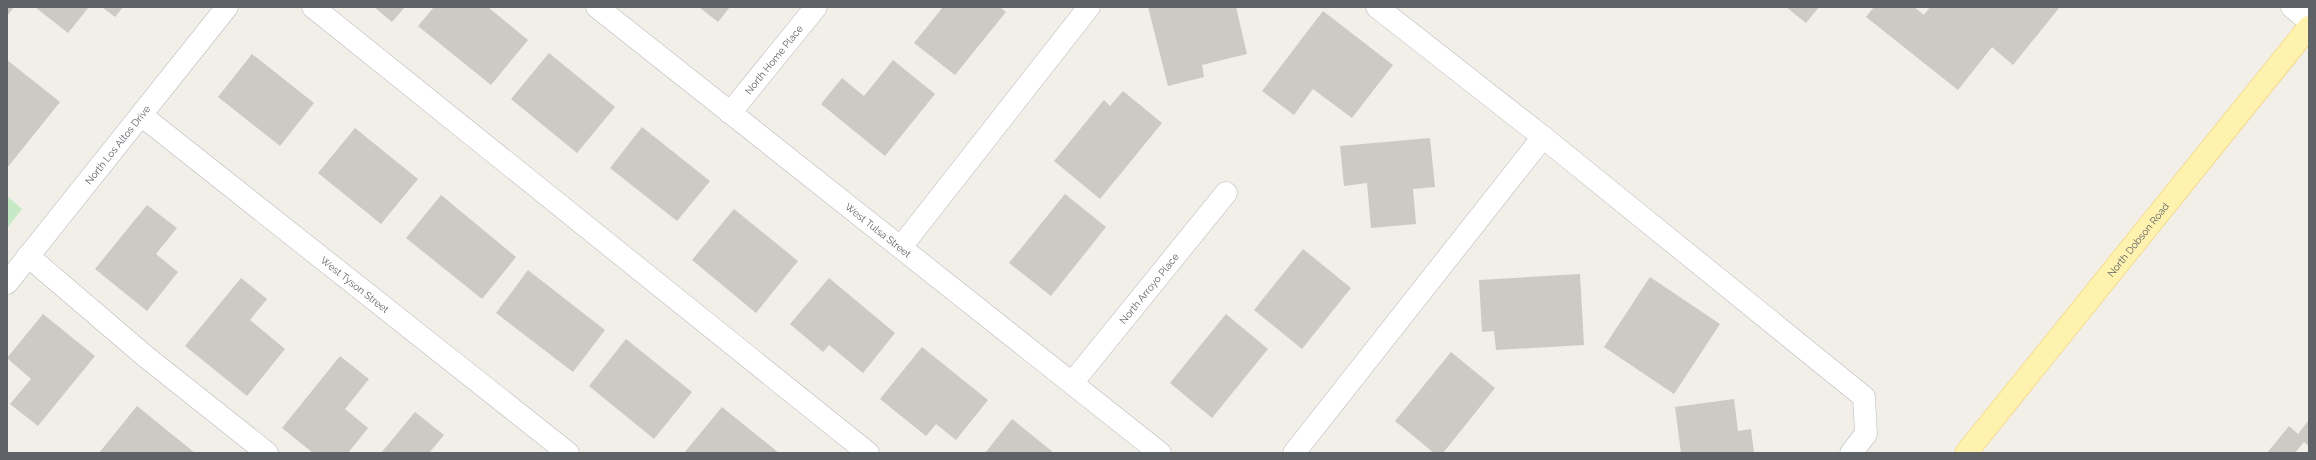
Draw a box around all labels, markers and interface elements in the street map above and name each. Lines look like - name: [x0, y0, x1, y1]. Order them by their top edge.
- street label: North Home Place: [743, 23, 805, 96]
- street label: North Los Altos Drive: [83, 103, 153, 187]
- street label: West Tulsa Street: [843, 201, 914, 260]
- street label: North Dobson Road: [2105, 201, 2171, 279]
- street label: North Arroyo Place: [1117, 251, 1181, 326]
- street label: West Tyson Street: [319, 255, 391, 316]

